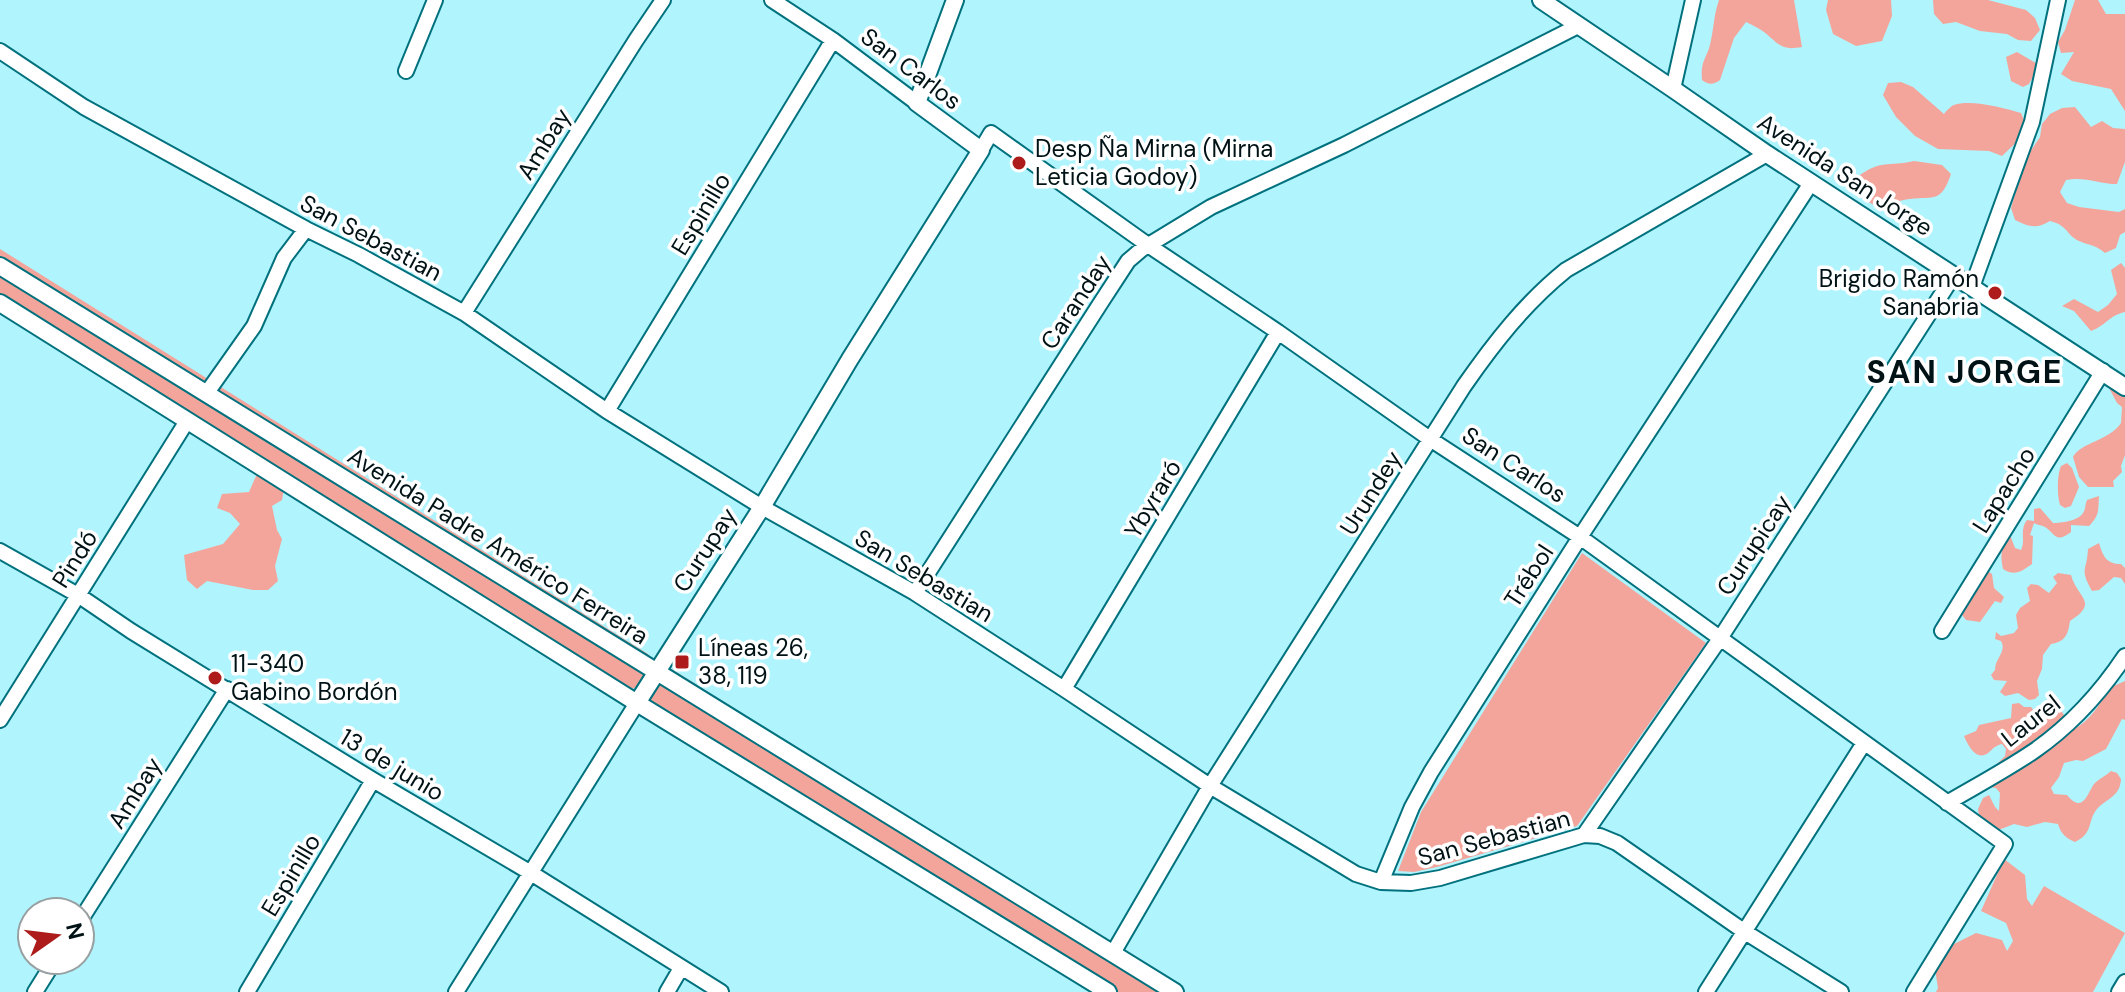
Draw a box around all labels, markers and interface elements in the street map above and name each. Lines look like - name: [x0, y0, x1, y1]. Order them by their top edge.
- street label: San Carlos: [855, 21, 968, 116]
- street label: Ambay: [510, 102, 577, 185]
- street label: Avenida San Jorge: [1752, 106, 1939, 243]
- place label: Desp Ña Mirna (Mirna Leticia Godoy): [1035, 133, 1273, 192]
- marker: Desp Ña Mirna (Mirna Leticia Godoy): [1010, 154, 1028, 172]
- street label: Espinillo: [664, 167, 737, 261]
- street label: San Sebastian: [295, 187, 448, 288]
- street label: Caranday: [1033, 248, 1118, 355]
- place label: Brigido Ramón Sanabria: [1819, 263, 1979, 322]
- marker: Brigido Ramón Sanabria: [1986, 284, 2004, 302]
- district label: SAN JORGE: [1866, 351, 2064, 393]
- street label: San Carlos: [1456, 419, 1572, 510]
- street label: Avenida Padre Américo Ferreira: [342, 440, 654, 651]
- street label: Lapacho: [1965, 441, 2042, 538]
- street label: Urundey: [1333, 445, 1409, 541]
- street label: Ybyraró: [1117, 454, 1188, 544]
- street label: Curupicay: [1709, 488, 1798, 601]
- street label: Curupay: [666, 502, 743, 598]
- street label: San Sebastian: [849, 522, 999, 629]
- street label: Pindó: [45, 524, 104, 594]
- street label: Trébol: [1497, 538, 1560, 613]
- place label: Líneas 26, 38, 119: [698, 632, 808, 691]
- place label: 11-340 Gabino Bordón: [231, 648, 398, 707]
- marker: Líneas 26, 38, 119: [673, 653, 691, 671]
- marker: 11-340 Gabino Bordón: [206, 669, 224, 687]
- street label: Laurel: [1995, 688, 2067, 753]
- street label: 13 de junio: [334, 721, 450, 808]
- street label: Ambay: [101, 751, 168, 834]
- street label: San Sebastian: [1414, 802, 1573, 873]
- street label: Espinillo: [254, 828, 327, 922]
- north arrow: [16, 896, 96, 976]
- text: N: [59, 920, 91, 943]

